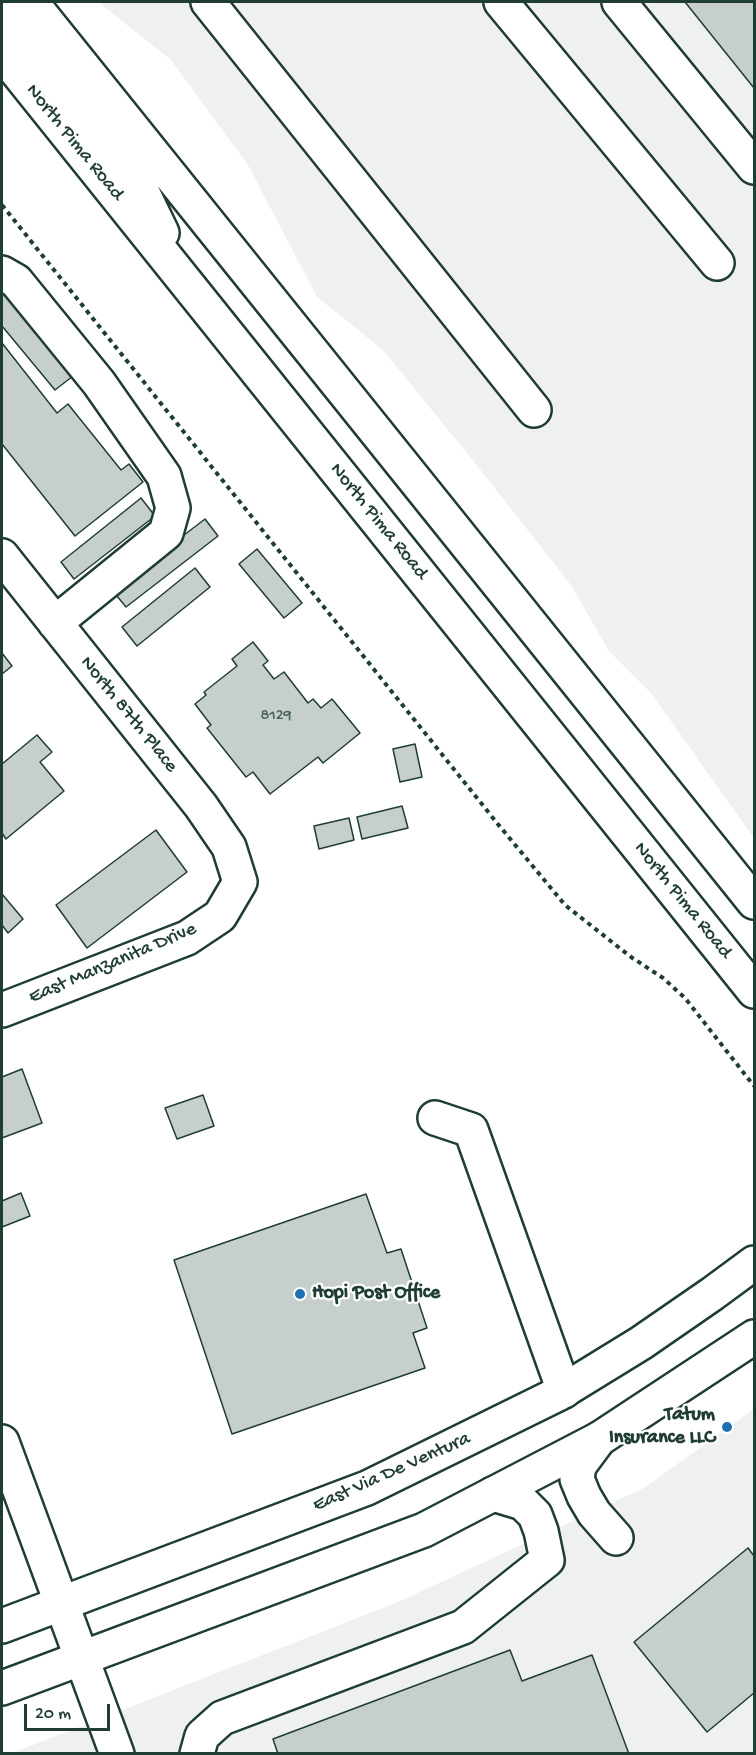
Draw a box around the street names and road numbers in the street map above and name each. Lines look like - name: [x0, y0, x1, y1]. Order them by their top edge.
- street label: North Pima Road: [20, 80, 128, 206]
- street label: North Pima Road: [324, 459, 432, 585]
- street label: North 87th Place: [74, 652, 182, 778]
- street label: North Pima Road: [628, 838, 736, 964]
- street label: East Manzanita Drive: [26, 918, 200, 1010]
- street label: East Via De Ventura: [310, 1427, 474, 1519]

